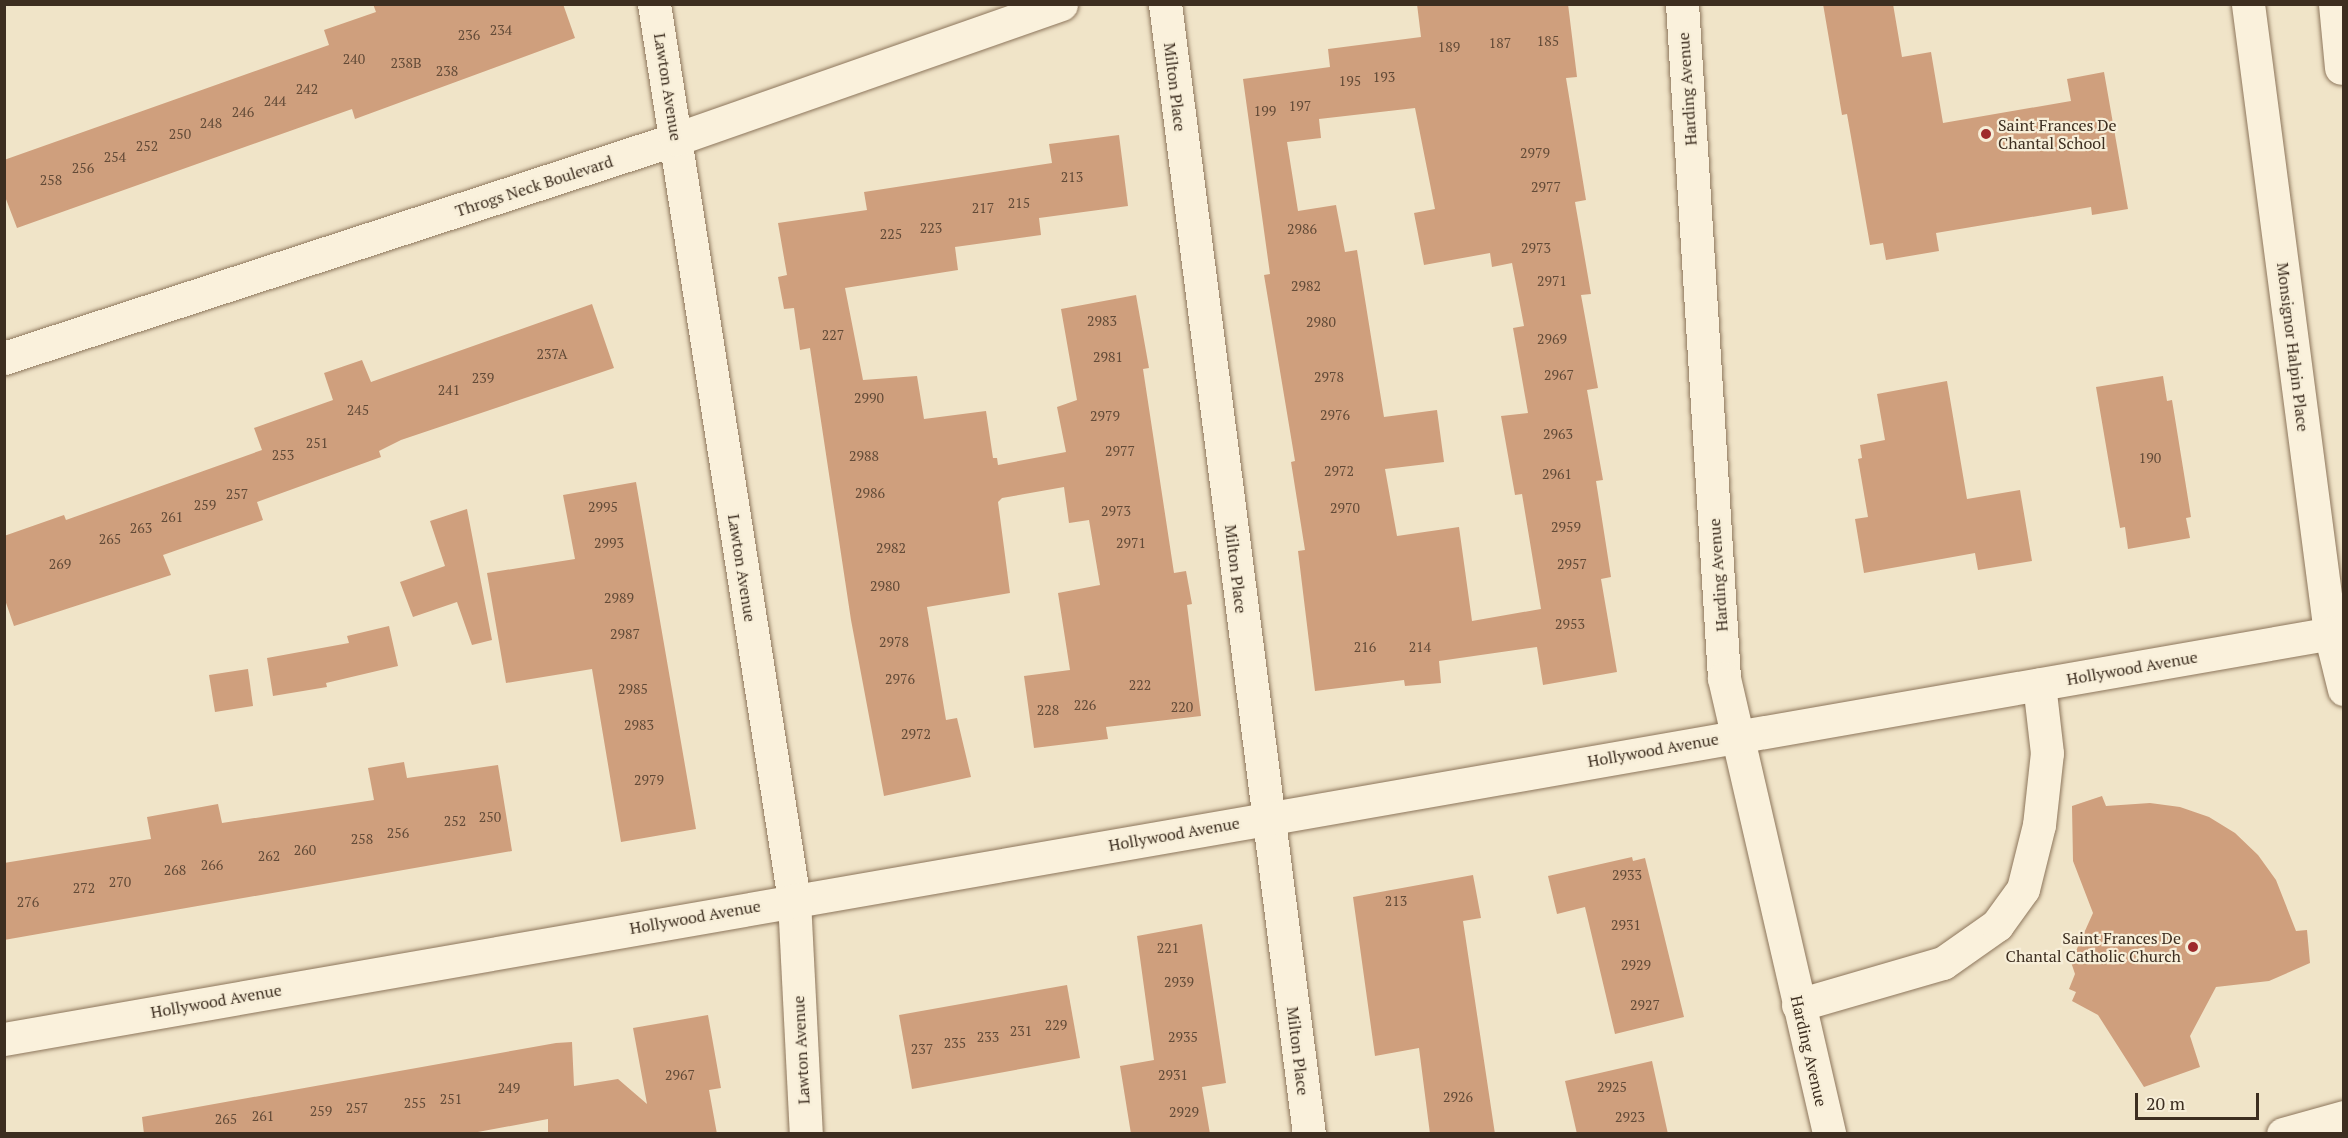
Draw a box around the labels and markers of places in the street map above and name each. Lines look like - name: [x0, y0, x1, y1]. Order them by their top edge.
- place label: Saint Frances De Chantal School: [1998, 115, 2117, 153]
- marker: Saint Frances De Chantal School: [1979, 127, 1993, 141]
- place label: Saint Frances De Chantal Catholic Church: [2006, 928, 2181, 966]
- marker: Saint Frances De Chantal Catholic Church: [2186, 940, 2200, 954]

